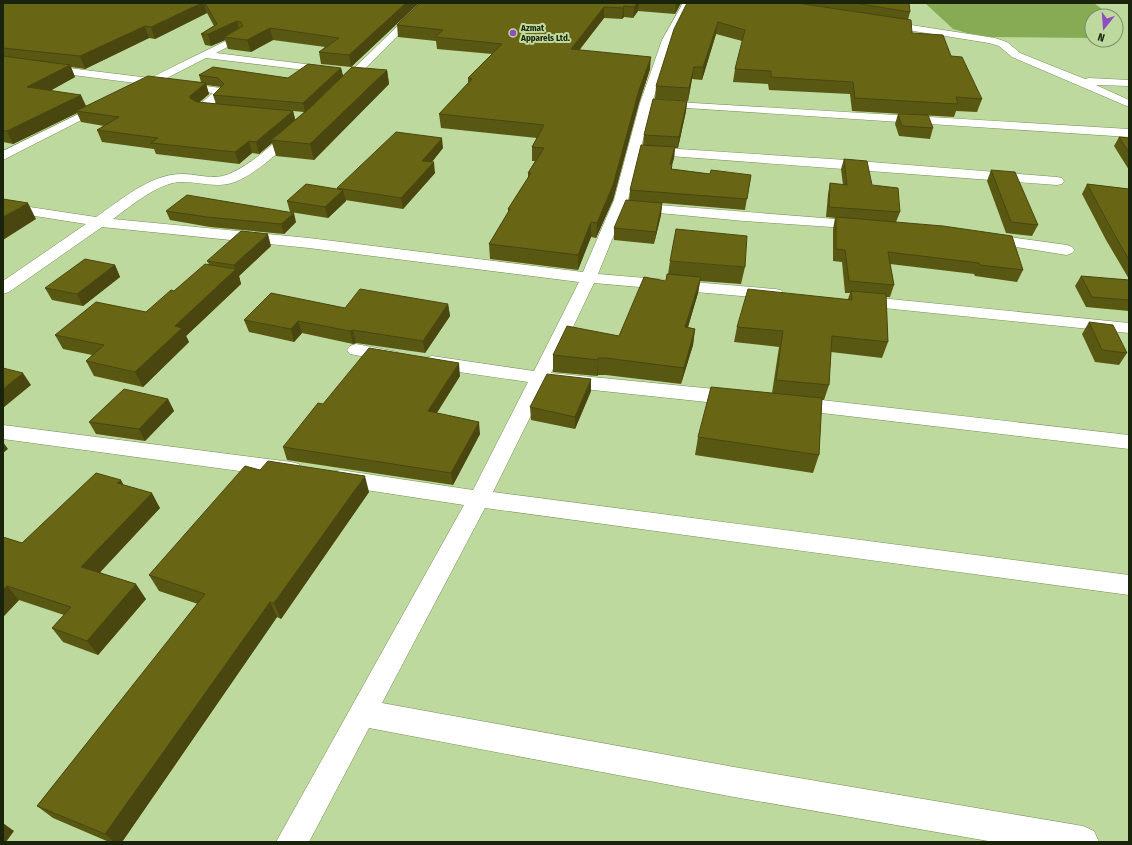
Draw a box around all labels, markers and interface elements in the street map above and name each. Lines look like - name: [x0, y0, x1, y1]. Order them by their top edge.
- north arrow: [1084, 8, 1124, 48]
- place label: Azmat Apparels Ltd.: [520, 23, 570, 43]
- marker: Azmat Apparels Ltd.: [508, 28, 518, 38]
- text: N: [1096, 30, 1106, 44]

